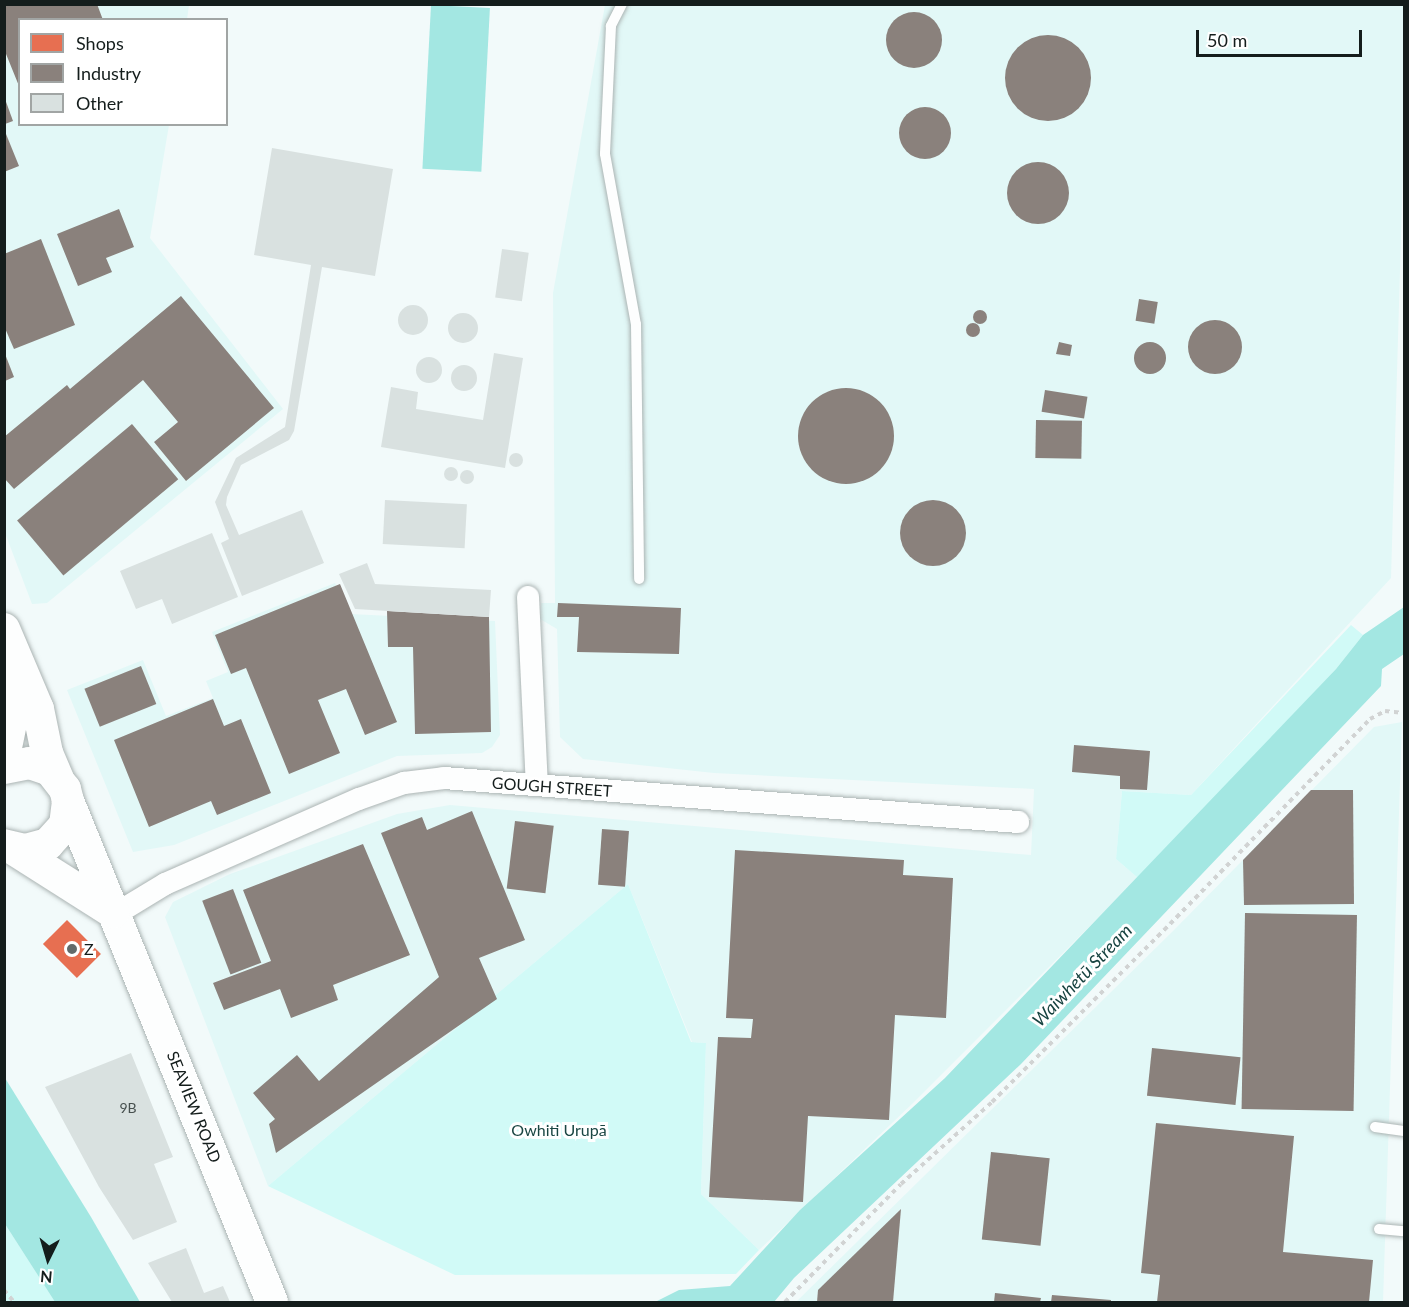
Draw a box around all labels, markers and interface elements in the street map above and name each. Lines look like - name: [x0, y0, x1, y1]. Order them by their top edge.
- legend: [18, 18, 228, 126]
- scale bar: [1199, 18, 1366, 56]
- text: 50 m: [1207, 29, 1247, 51]
- text: Shops: [76, 32, 124, 54]
- text: Industry: [76, 62, 141, 84]
- text: Other: [76, 92, 123, 114]
- street label: GOUGH STREET: [491, 773, 613, 801]
- water label: Waiwhetū Stream: [1028, 919, 1136, 1031]
- place label: Z: [84, 939, 94, 959]
- marker: Z: [65, 942, 79, 956]
- street label: SEAVIEW ROAD: [163, 1048, 225, 1166]
- house number: 9B: [119, 1100, 137, 1116]
- park label: Owhiti Urupā: [511, 1120, 607, 1140]
- north arrow: [18, 1229, 78, 1289]
- text: N: [39, 1267, 53, 1287]

